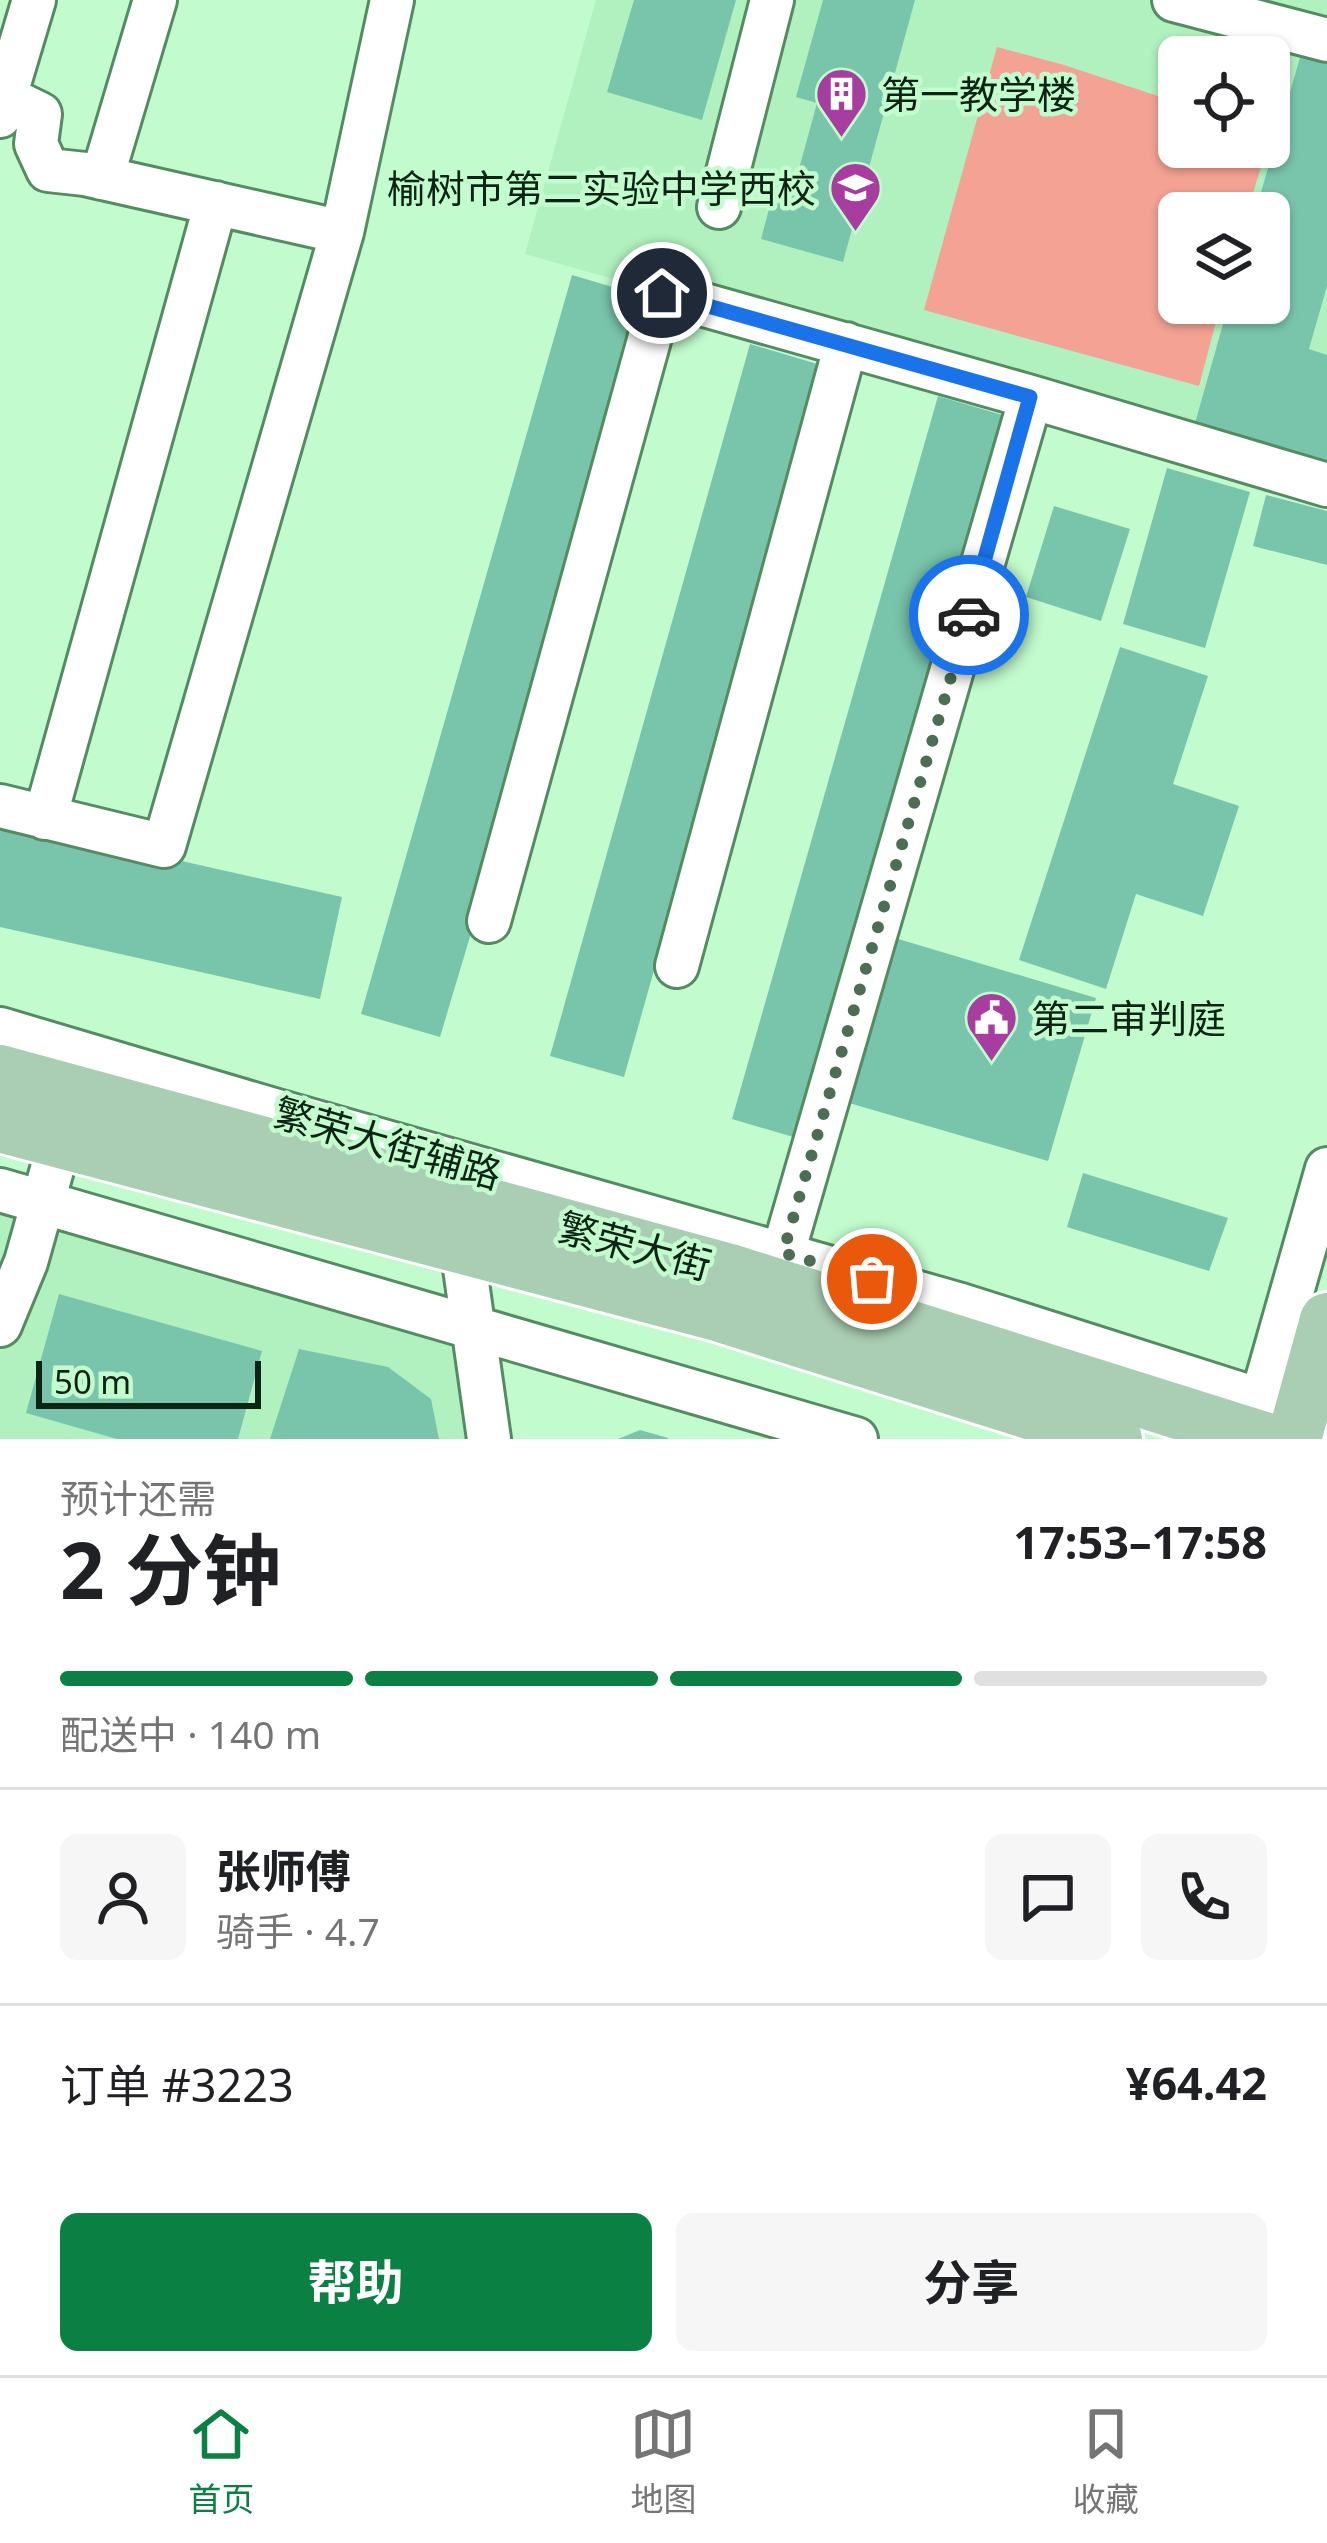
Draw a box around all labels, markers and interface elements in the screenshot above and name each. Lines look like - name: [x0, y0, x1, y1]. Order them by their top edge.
- map controls: [1158, 36, 1290, 324]
- button: locate: [1158, 36, 1290, 168]
- building icon: 第一教学楼: [814, 65, 870, 139]
- place label: 第一教学楼: [881, 67, 1076, 120]
- school or university icon: 榆树市第二实验中学西校: [827, 159, 883, 233]
- place label: 榆树市第二实验中学西校: [387, 161, 816, 214]
- button: layers: [1158, 192, 1290, 324]
- pin: [611, 242, 713, 344]
- icon: home: [629, 260, 695, 326]
- courier: [909, 555, 1029, 675]
- icon: car: [936, 582, 1002, 648]
- public building icon: 第二审判庭: [964, 989, 1020, 1063]
- place label: 第二审判庭: [1031, 991, 1226, 1044]
- street label: 繁荣大街辅路: [268, 1084, 508, 1200]
- street label: 繁荣大街: [553, 1199, 717, 1291]
- pin: [821, 1228, 923, 1330]
- icon: bag: [839, 1246, 905, 1312]
- scale bar: [36, 1355, 261, 1408]
- text: 50 m: [54, 1359, 131, 1404]
- text: 预计还需: [60, 1471, 216, 1524]
- text: 17:53–17:58: [1013, 1511, 1267, 1572]
- text: 2 分钟: [60, 1516, 281, 1622]
- text: 配送中 · 140 m: [60, 1707, 321, 1760]
- button: person: [60, 1834, 186, 1960]
- button: chat: [985, 1834, 1111, 1960]
- button: phone: [1141, 1834, 1267, 1960]
- text: 张师傅: [216, 1840, 351, 1901]
- text: 骑手 · 4.7: [216, 1904, 380, 1957]
- text: ¥64.42: [1126, 2052, 1267, 2113]
- text: 订单 #3223: [60, 2054, 294, 2115]
- button: 帮助: [60, 2213, 652, 2351]
- button: 分享: [676, 2213, 1267, 2351]
- tab: 首页: [188, 2401, 254, 2521]
- tab: 地图: [630, 2401, 696, 2521]
- tab: 收藏: [1073, 2401, 1139, 2521]

